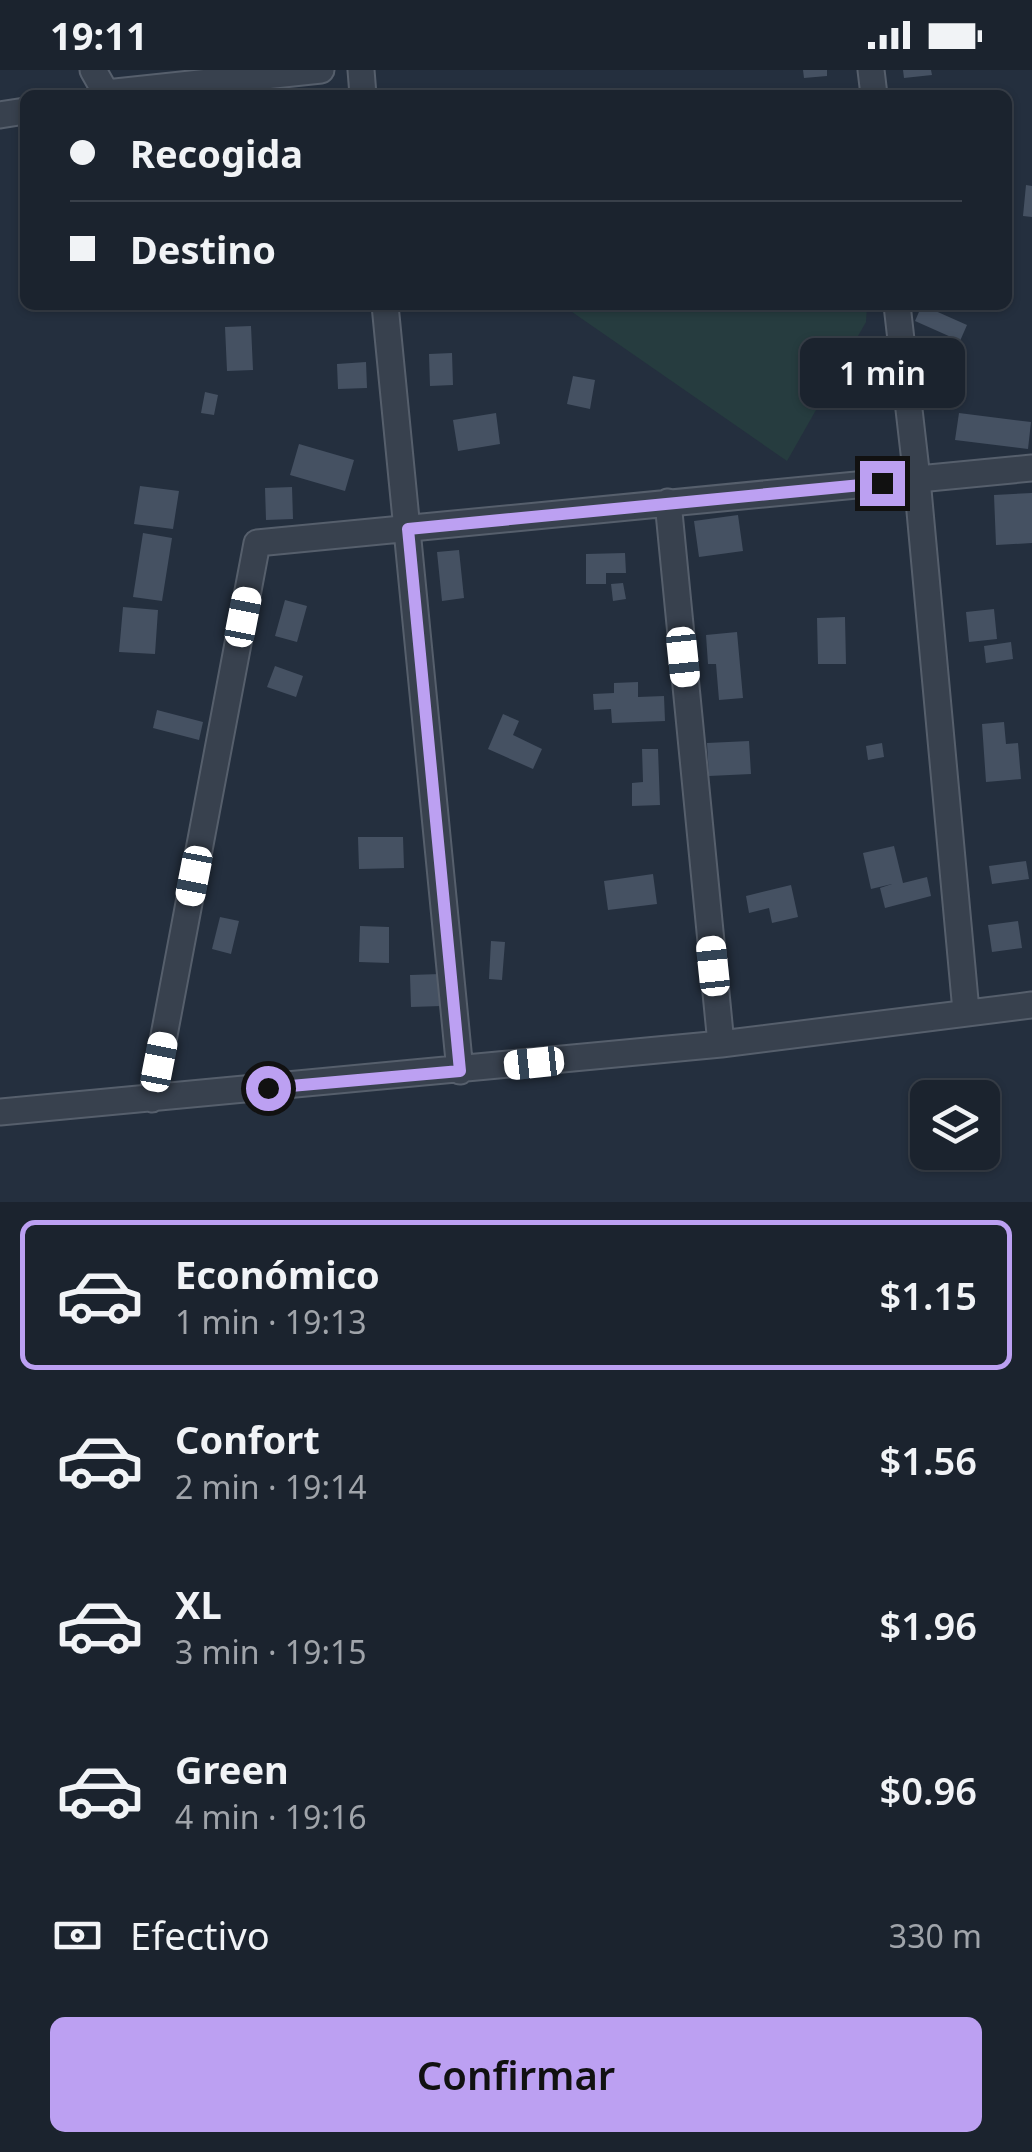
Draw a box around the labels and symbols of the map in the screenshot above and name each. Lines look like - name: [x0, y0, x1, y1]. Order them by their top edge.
- callout: 1 min: [800, 338, 964, 408]
- route end: [860, 461, 905, 506]
- car: [223, 585, 263, 649]
- car: [665, 626, 701, 688]
- car: [174, 844, 214, 908]
- car: [695, 935, 731, 997]
- car: [139, 1030, 179, 1094]
- car: [503, 1045, 565, 1081]
- route start: [246, 1066, 291, 1111]

